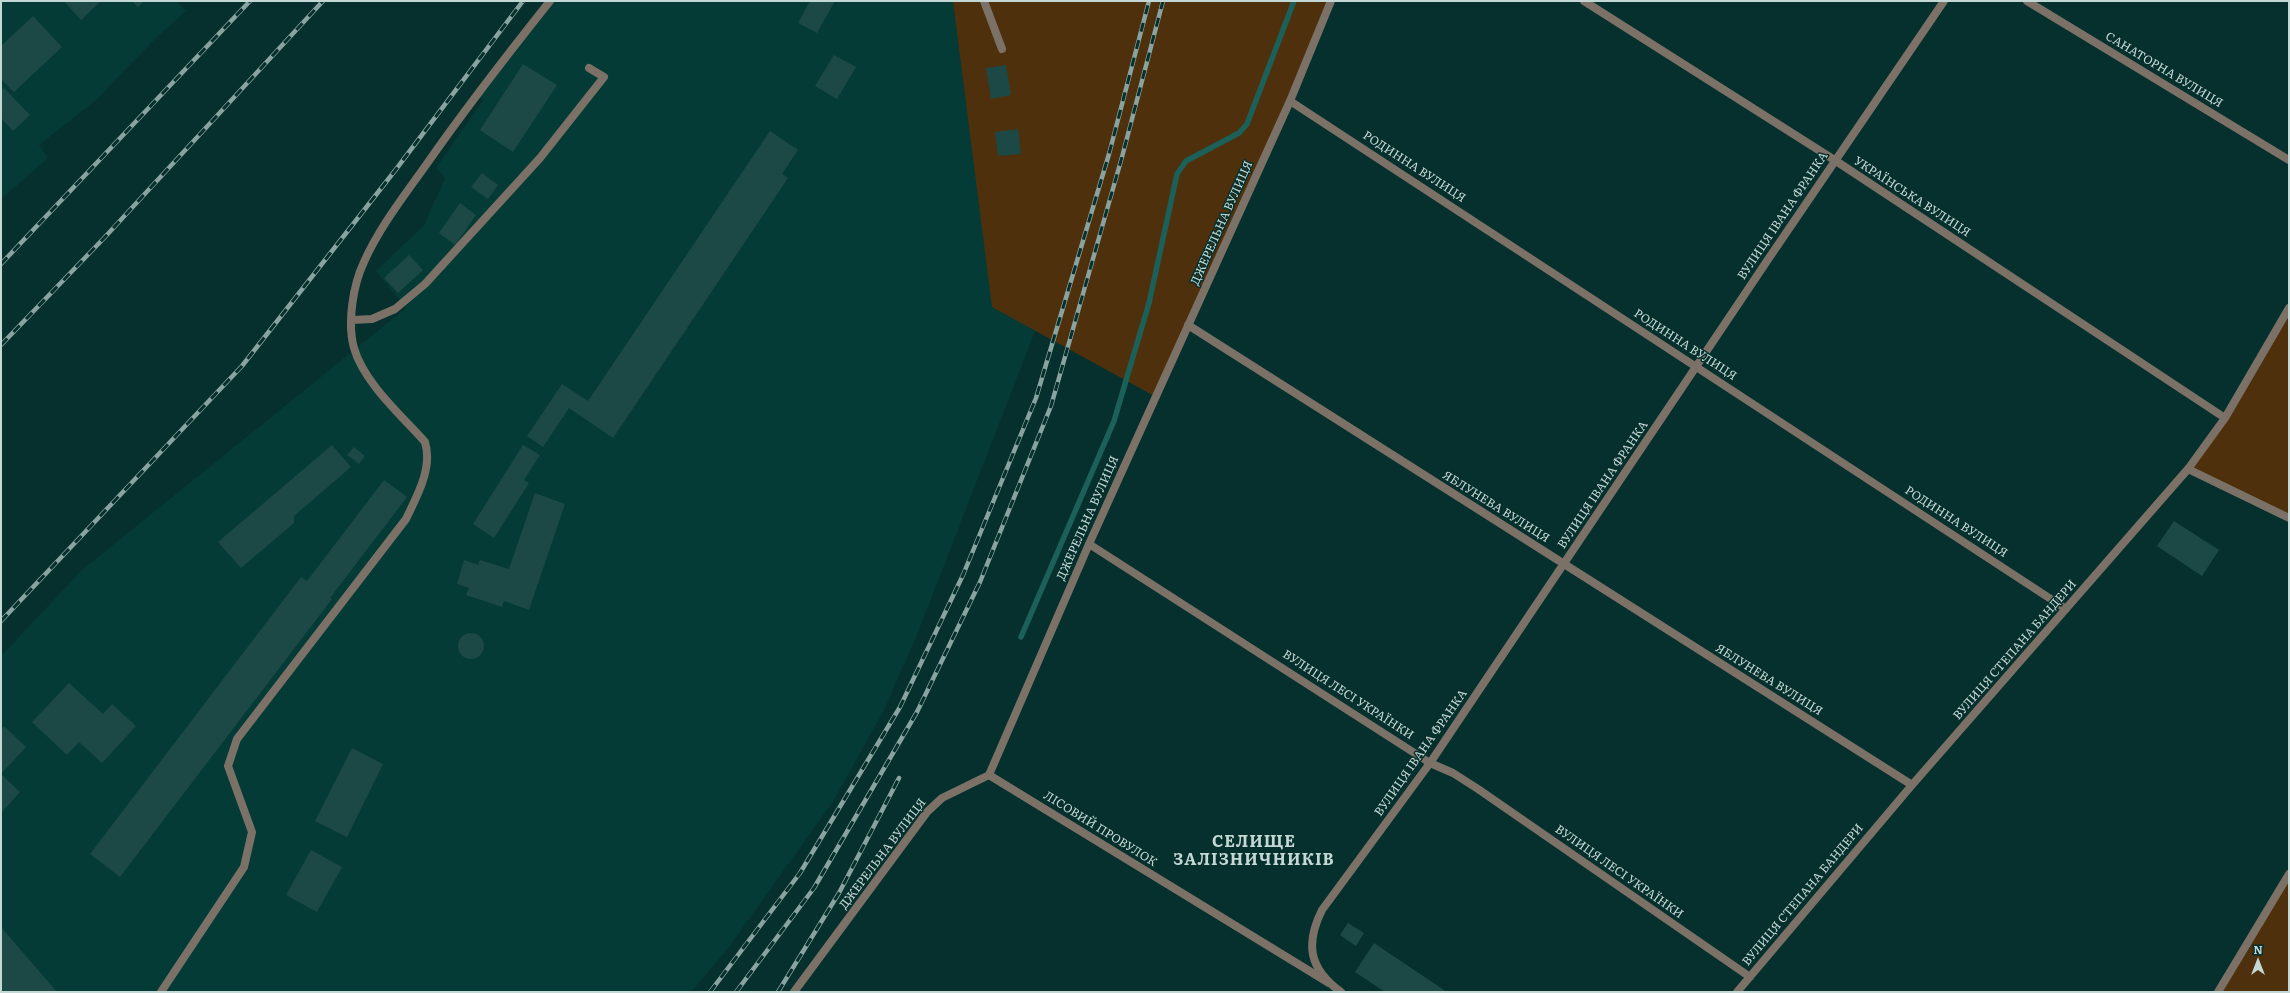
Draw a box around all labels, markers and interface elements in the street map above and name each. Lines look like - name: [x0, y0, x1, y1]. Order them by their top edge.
- street label: САНАТОРНА ВУЛИЦЯ: [2103, 29, 2225, 111]
- street label: РОДИННА ВУЛИЦЯ: [1360, 128, 1468, 206]
- street label: ВУЛИЦЯ ІВАНА ФРАНКА: [1735, 149, 1831, 283]
- street label: УКРАЇНСЬКА ВУЛИЦЯ: [1851, 154, 1973, 240]
- street label: ДЖЕРЕЛЬНА ВУЛИЦЯ: [1188, 159, 1256, 287]
- street label: РОДИННА ВУЛИЦЯ: [1631, 306, 1739, 384]
- street label: ВУЛИЦЯ ІВАНА ФРАНКА: [1555, 418, 1651, 552]
- street label: ДЖЕРЕЛЬНА ВУЛИЦЯ: [1054, 454, 1122, 582]
- street label: ЯБЛУНЕВА ВУЛИЦЯ: [1440, 468, 1552, 546]
- street label: РОДИННА ВУЛИЦЯ: [1902, 483, 2010, 561]
- street label: ВУЛИЦЯ СТЕПАНА БАНДЕРИ: [1950, 577, 2080, 723]
- street label: ЯБЛУНЕВА ВУЛИЦЯ: [1713, 641, 1825, 719]
- street label: ВУЛИЦЯ ЛЕСІ УКРАЇНКИ: [1280, 647, 1416, 743]
- street label: ВУЛИЦЯ ІВАНА ФРАНКА: [1372, 687, 1470, 819]
- street label: ЛІСОВИЙ ПРОВУЛОК: [1041, 788, 1159, 870]
- street label: ДЖЕРЕЛЬНА ВУЛИЦЯ: [837, 796, 929, 912]
- street label: ВУЛИЦЯ СТЕПАНА БАНДЕРИ: [1739, 821, 1867, 969]
- street label: ВУЛИЦЯ ЛЕСІ УКРАЇНКИ: [1552, 822, 1686, 922]
- district label: СЕЛИЩЕ ЗАЛІЗНИЧНИКІВ: [1173, 832, 1335, 870]
- north arrow: [2238, 941, 2278, 981]
- text: N: [2253, 941, 2263, 957]

